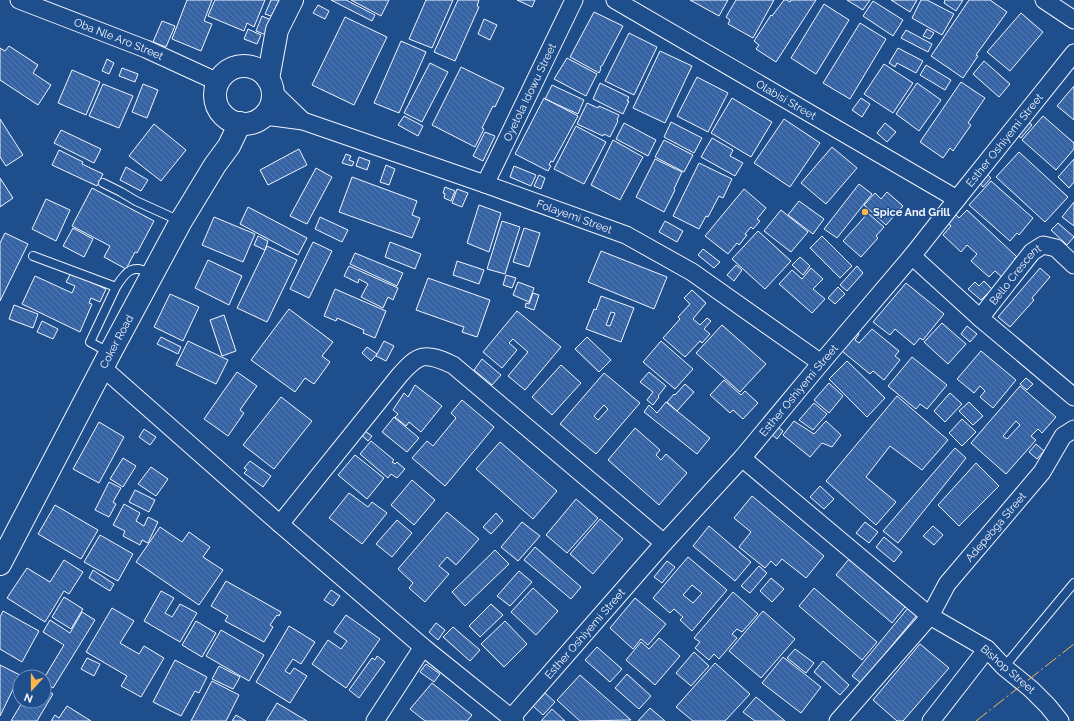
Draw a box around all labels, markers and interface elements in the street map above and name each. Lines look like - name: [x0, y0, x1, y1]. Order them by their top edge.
- street label: Oba Nle Aro Street: [72, 16, 166, 63]
- street label: Oyetola Idowu Street: [501, 41, 559, 143]
- street label: Olabisi Street: [753, 77, 819, 123]
- street label: Esther Oshiyemi Street: [963, 91, 1046, 190]
- street label: Folayemi Street: [535, 197, 614, 237]
- place label: Spice And Grill: [873, 206, 951, 219]
- marker: Spice And Grill: [860, 207, 870, 217]
- street label: Bello Crescent: [987, 242, 1044, 308]
- street label: Coker Road: [97, 313, 136, 371]
- street label: Esther Oshiyemi Street: [757, 342, 841, 439]
- street label: Adepebga Street: [963, 490, 1029, 564]
- street label: Esther Oshiyemi Street: [542, 586, 628, 682]
- street label: Bishop Street: [978, 642, 1038, 697]
- north arrow: [12, 669, 52, 709]
- text: N: [22, 690, 35, 705]

